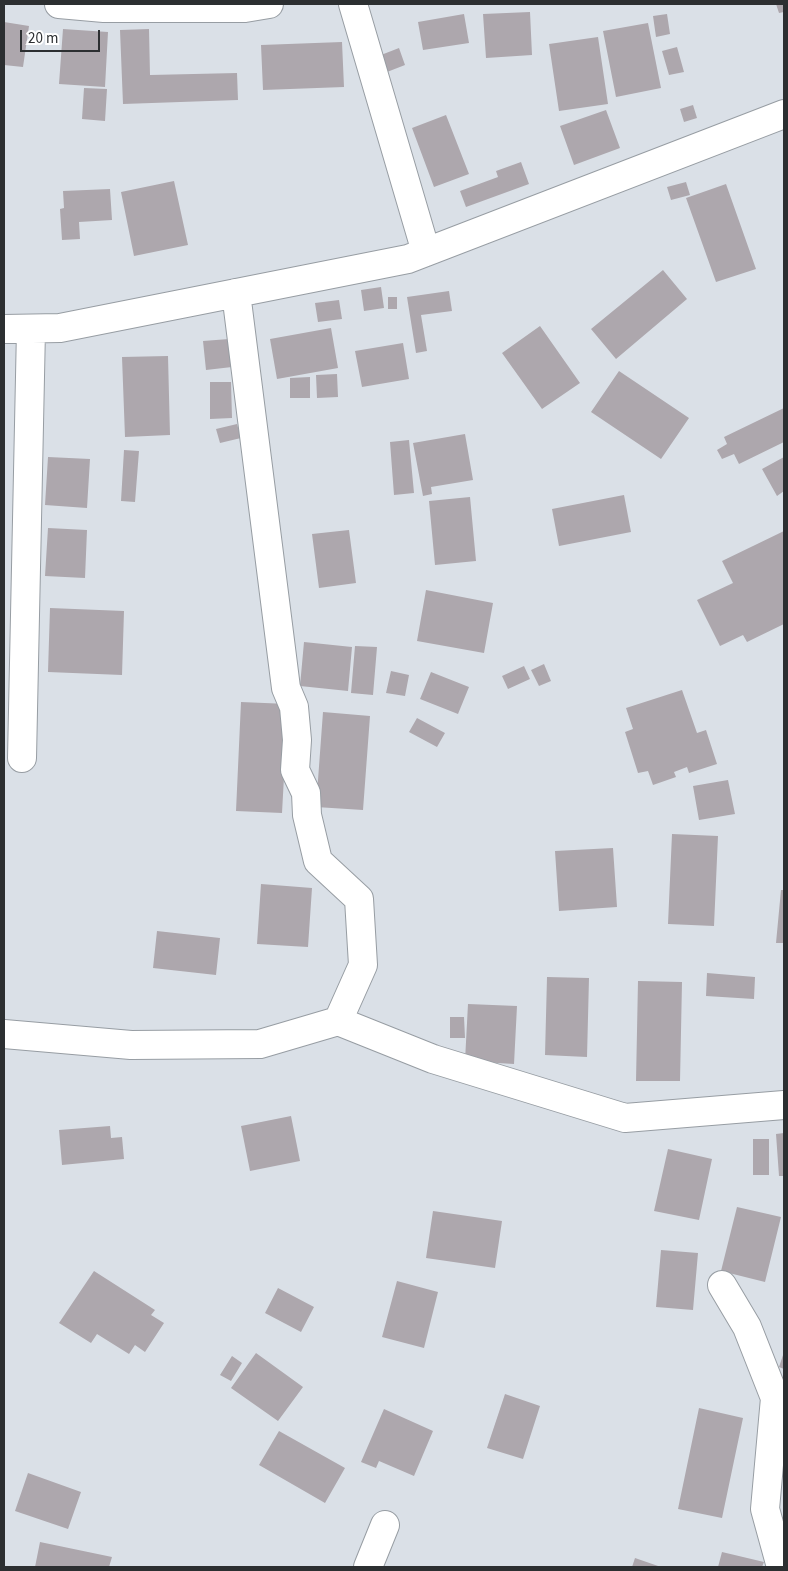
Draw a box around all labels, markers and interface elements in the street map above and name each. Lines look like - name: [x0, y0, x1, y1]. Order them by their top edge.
- scale bar: [22, 20, 102, 52]
- text: 20 m: [28, 28, 58, 49]

